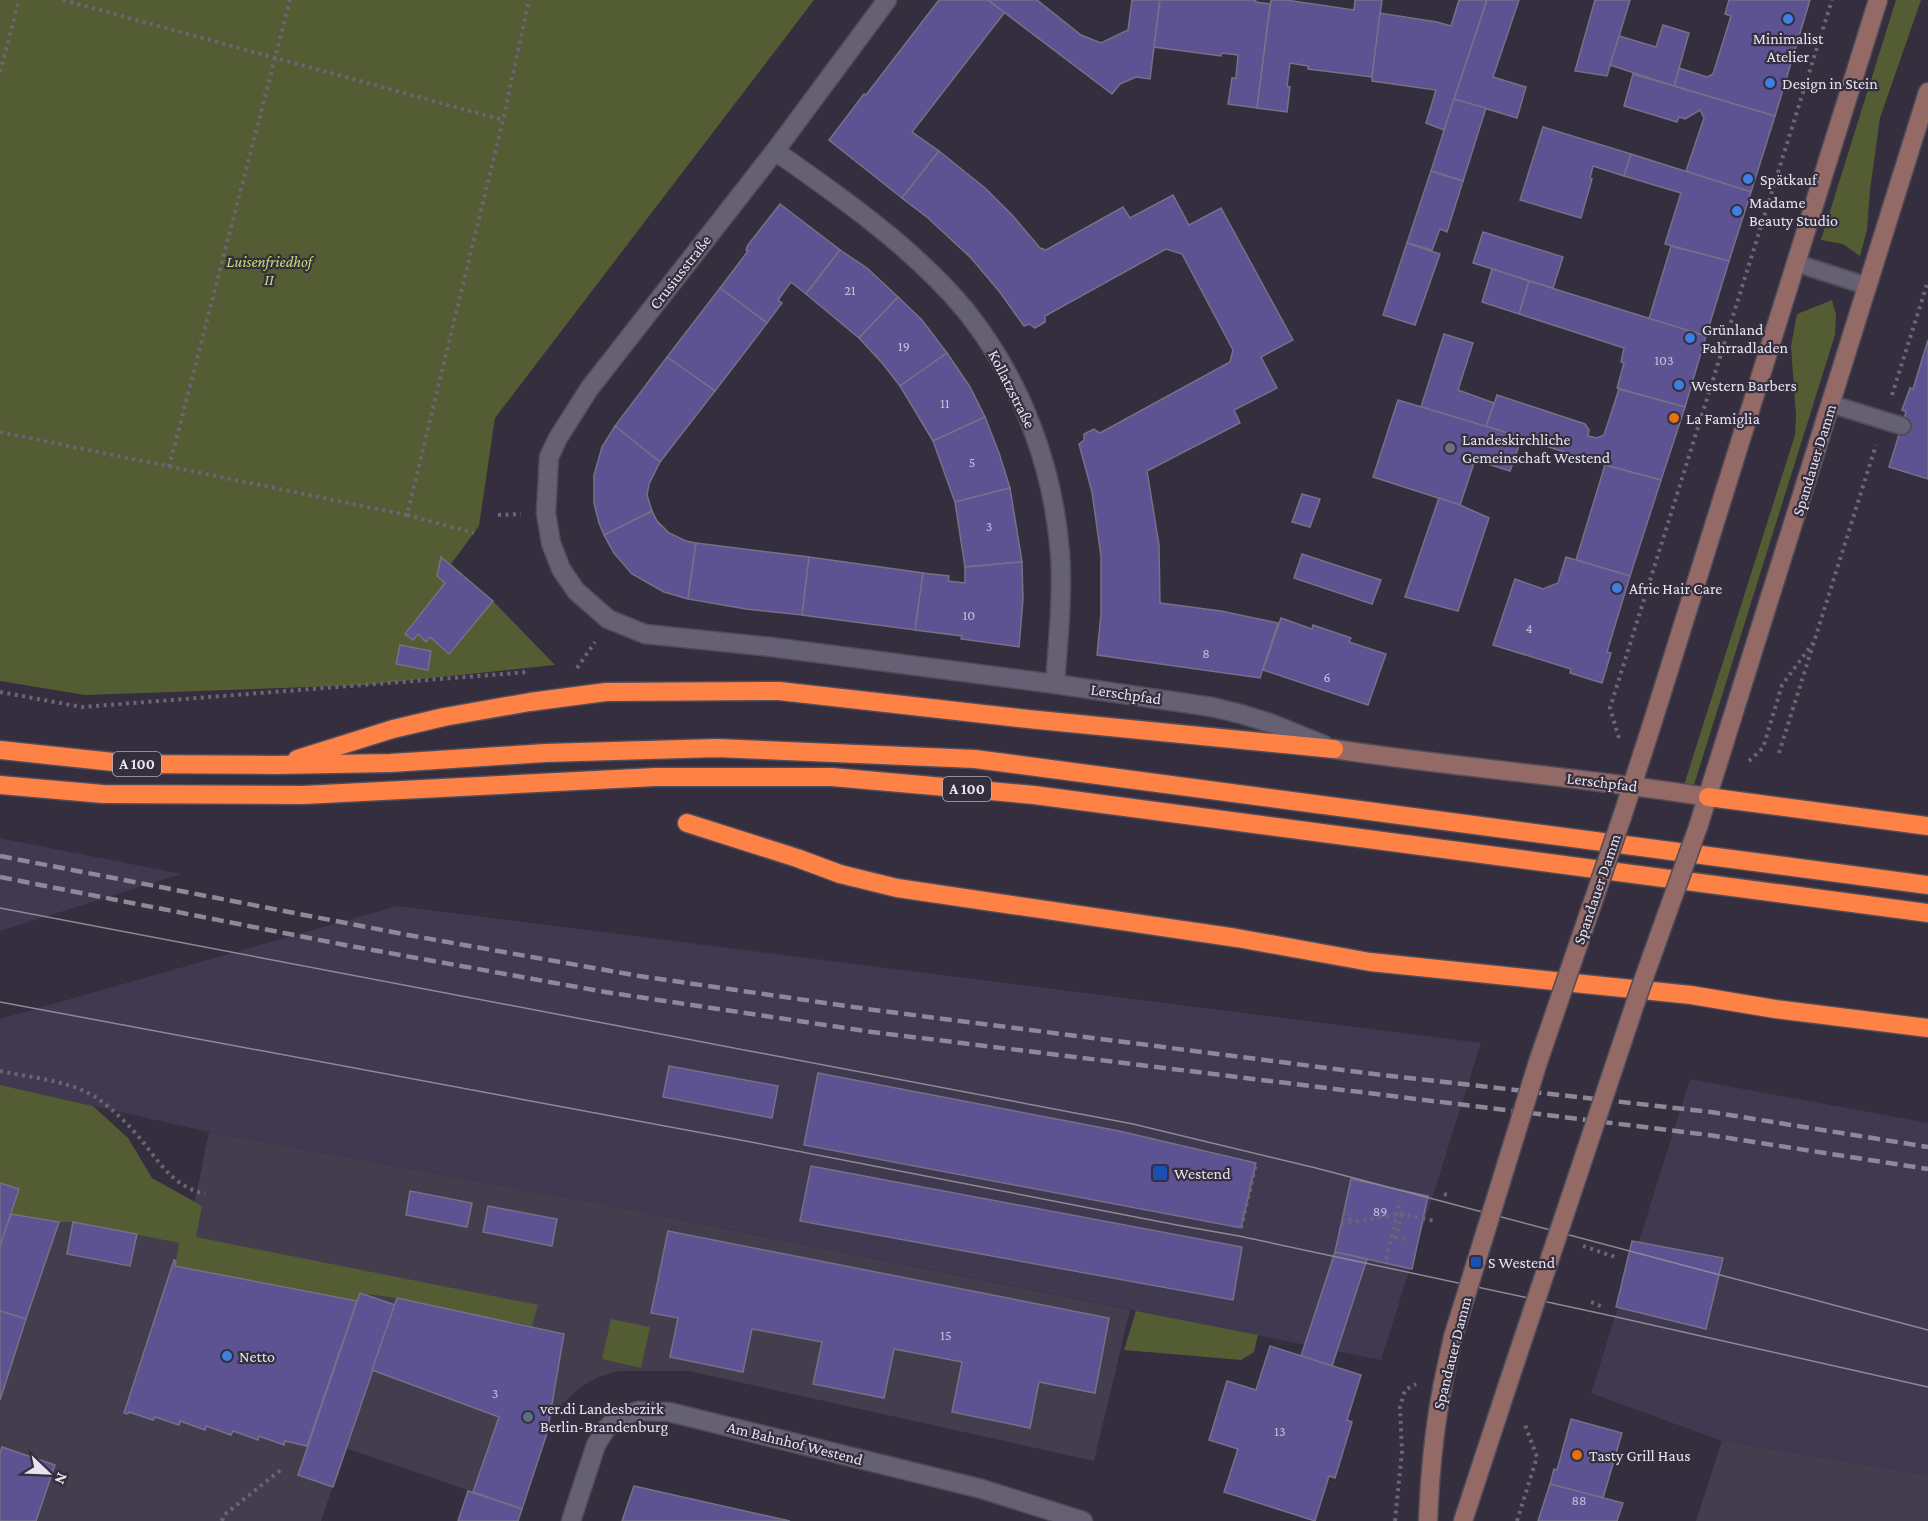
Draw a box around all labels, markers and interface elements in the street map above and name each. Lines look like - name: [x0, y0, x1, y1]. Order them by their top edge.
- marker: Minimalist Atelier: [1781, 12, 1795, 26]
- place label: Minimalist Atelier: [1753, 30, 1824, 65]
- place label: Design in Stein: [1782, 75, 1878, 93]
- marker: Design in Stein: [1763, 76, 1777, 90]
- place label: Spätkauf: [1760, 171, 1818, 189]
- marker: Spätkauf: [1741, 172, 1755, 186]
- place label: Madame Beauty Studio: [1749, 194, 1838, 230]
- marker: Madame Beauty Studio: [1730, 204, 1744, 218]
- street label: Crusiusstraße: [646, 232, 714, 312]
- park label: Luisenfriedhof II: [226, 253, 315, 288]
- house number: 21: [844, 282, 856, 298]
- place label: Grünland Fahrradladen: [1702, 321, 1788, 356]
- marker: Grünland Fahrradladen: [1683, 331, 1697, 345]
- house number: 19: [898, 338, 910, 354]
- street label: Kollatzstraße: [985, 347, 1039, 431]
- house number: 103: [1654, 352, 1674, 368]
- place label: Western Barbers: [1691, 377, 1797, 394]
- marker: Western Barbers: [1672, 378, 1686, 392]
- house number: 11: [940, 395, 950, 411]
- street label: Spandauer Damm: [1789, 402, 1840, 518]
- place label: La Famiglia: [1686, 410, 1761, 428]
- marker: La Famiglia: [1667, 411, 1681, 425]
- place label: Landeskirchliche Gemeinschaft Westend: [1462, 431, 1611, 466]
- marker: Landeskirchliche Gemeinschaft Westend: [1443, 441, 1457, 455]
- house number: 5: [969, 454, 975, 470]
- house number: 3: [986, 518, 992, 534]
- place label: Afric Hair Care: [1629, 580, 1722, 597]
- marker: Afric Hair Care: [1610, 581, 1624, 595]
- house number: 10: [963, 607, 975, 623]
- house number: 4: [1525, 620, 1533, 636]
- house number: 8: [1202, 645, 1210, 661]
- house number: 6: [1323, 669, 1331, 685]
- street label: Lerschpfad: [1090, 681, 1163, 708]
- road number: A 100: [113, 752, 161, 776]
- street label: Lerschpfad: [1566, 769, 1639, 796]
- road number: A 100: [943, 777, 991, 801]
- street label: Spandauer Damm: [1570, 831, 1625, 947]
- marker: Westend: [1151, 1164, 1169, 1182]
- place label: Westend: [1174, 1165, 1231, 1182]
- house number: 89: [1373, 1203, 1387, 1219]
- place label: S Westend: [1488, 1254, 1556, 1271]
- marker: S Westend: [1469, 1255, 1483, 1269]
- street label: Spandauer Damm: [1430, 1295, 1475, 1411]
- house number: 15: [940, 1327, 952, 1343]
- place label: Netto: [239, 1348, 275, 1365]
- marker: Netto: [220, 1349, 234, 1363]
- house number: 3: [492, 1385, 498, 1401]
- place label: ver.di Landesbezirk Berlin-Brandenburg: [539, 1400, 668, 1436]
- marker: ver.di Landesbezirk Berlin-Brandenburg: [521, 1410, 535, 1424]
- street label: Am Bahnhof Westend: [725, 1418, 865, 1468]
- house number: 13: [1274, 1423, 1286, 1439]
- north arrow: [18, 1443, 78, 1503]
- place label: Tasty Grill Haus: [1589, 1447, 1690, 1465]
- marker: Tasty Grill Haus: [1570, 1448, 1584, 1462]
- text: N: [51, 1470, 71, 1487]
- house number: 88: [1571, 1492, 1587, 1508]

